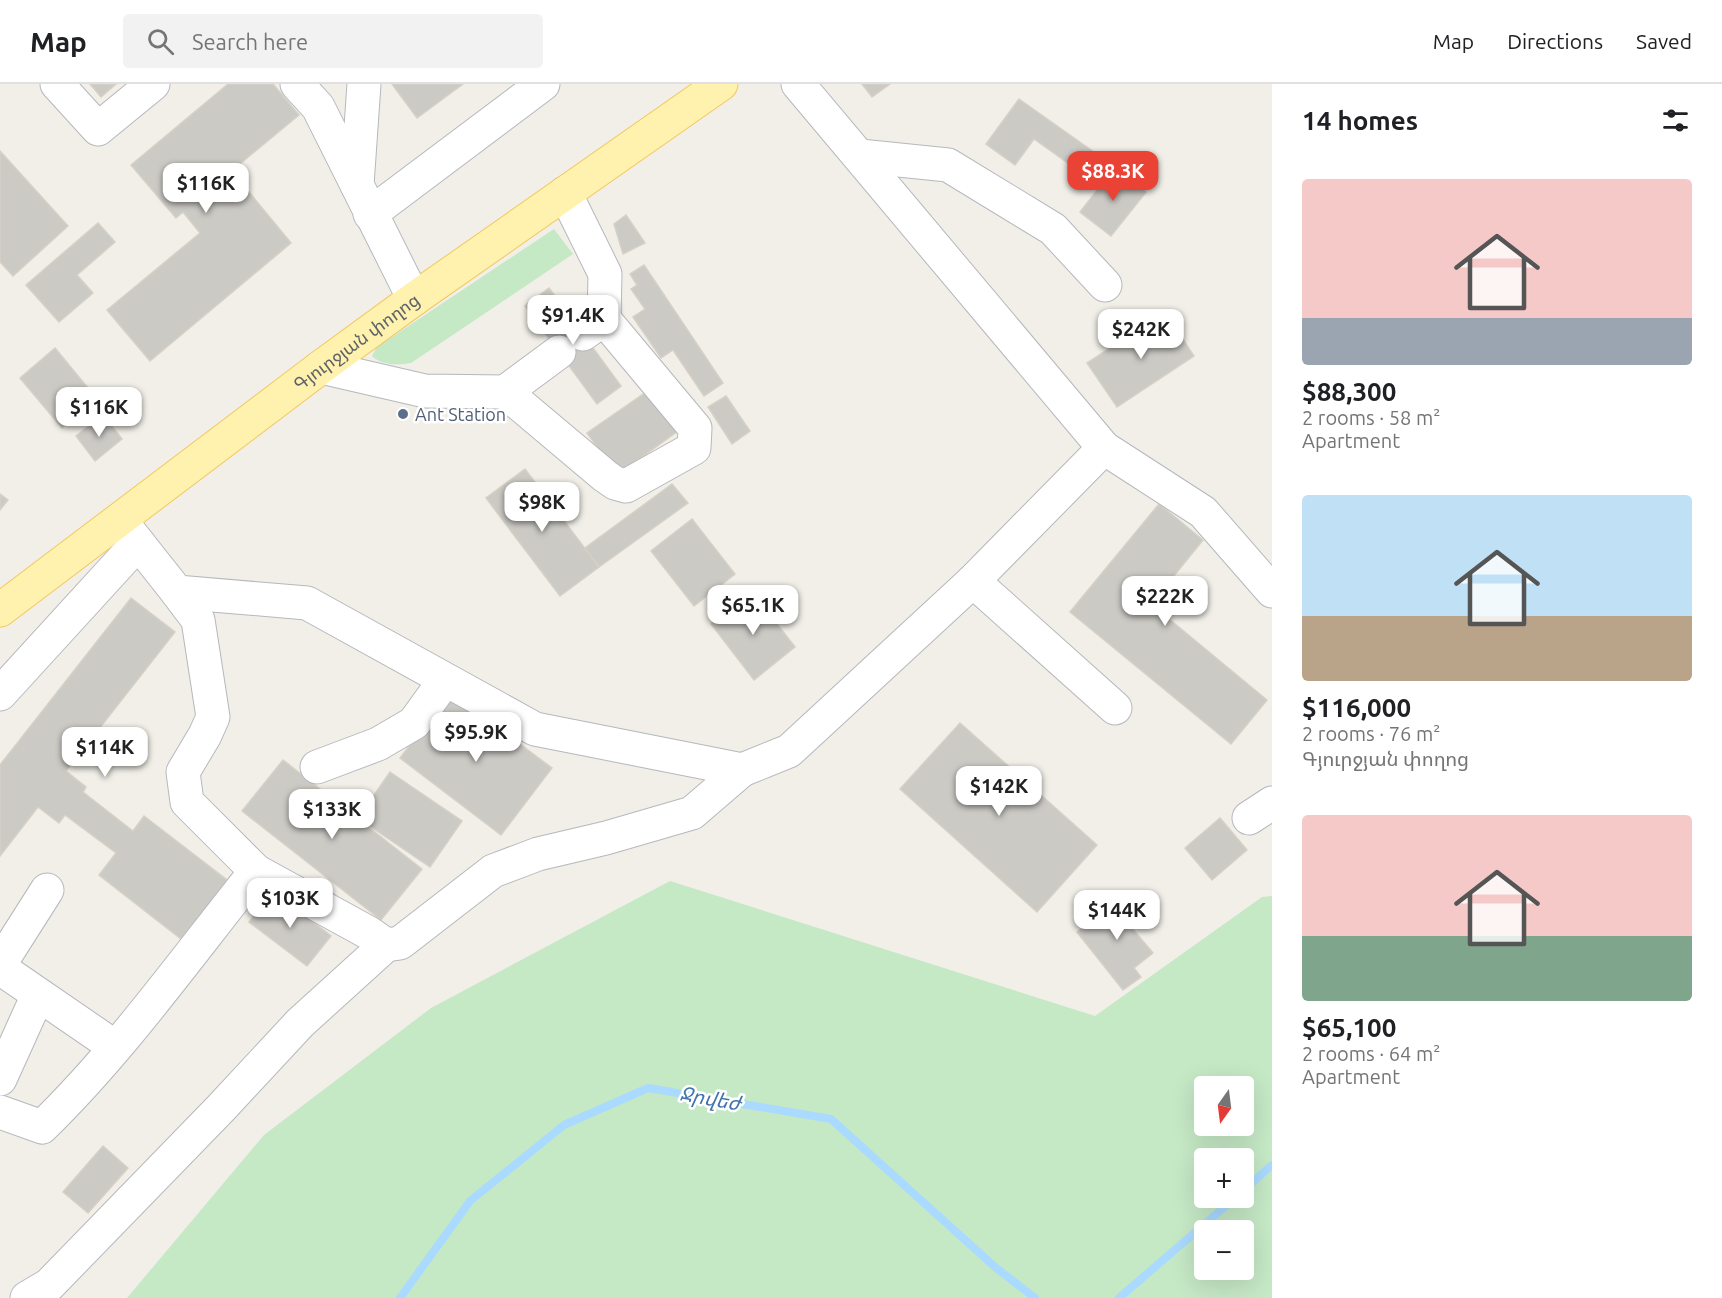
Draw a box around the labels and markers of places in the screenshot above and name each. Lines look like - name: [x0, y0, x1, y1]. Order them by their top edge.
- pin: $88.3K: [1064, 151, 1162, 202]
- pin: $116K: [164, 163, 248, 214]
- pin: $91.4K: [524, 295, 622, 346]
- pin: $242K: [1099, 309, 1183, 360]
- pin: $116K: [57, 387, 141, 438]
- place label: Ant Station: [415, 404, 506, 424]
- marker: Ant Station: [396, 407, 410, 421]
- pin: $98K: [506, 482, 578, 533]
- pin: $222K: [1123, 576, 1207, 627]
- pin: $65.1K: [704, 585, 802, 636]
- pin: $95.9K: [427, 712, 525, 763]
- pin: $114K: [63, 727, 147, 778]
- pin: $142K: [957, 766, 1041, 817]
- pin: $133K: [290, 789, 374, 840]
- pin: $103K: [248, 878, 332, 929]
- pin: $144K: [1075, 890, 1159, 941]

